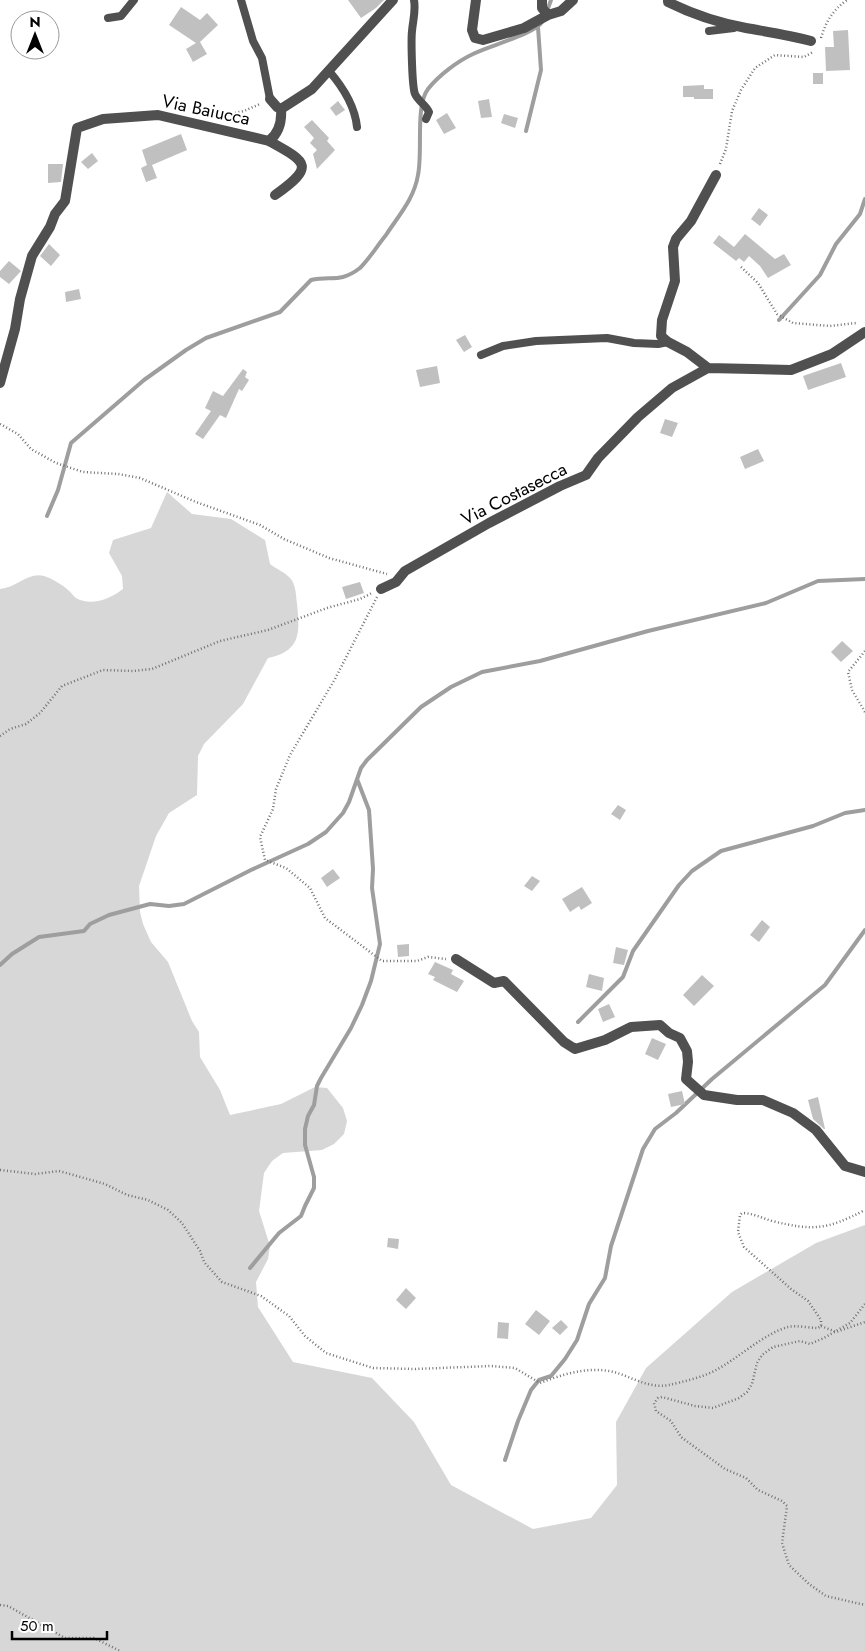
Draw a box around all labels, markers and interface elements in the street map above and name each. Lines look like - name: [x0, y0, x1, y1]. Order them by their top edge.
- north arrow: [10, 10, 60, 60]
- text: N: [29, 12, 41, 32]
- street label: Via Baiucca: [160, 88, 252, 132]
- street label: Via Costasecca: [457, 456, 571, 532]
- scale bar: [12, 1608, 108, 1640]
- text: 50 m: [20, 1615, 54, 1637]

